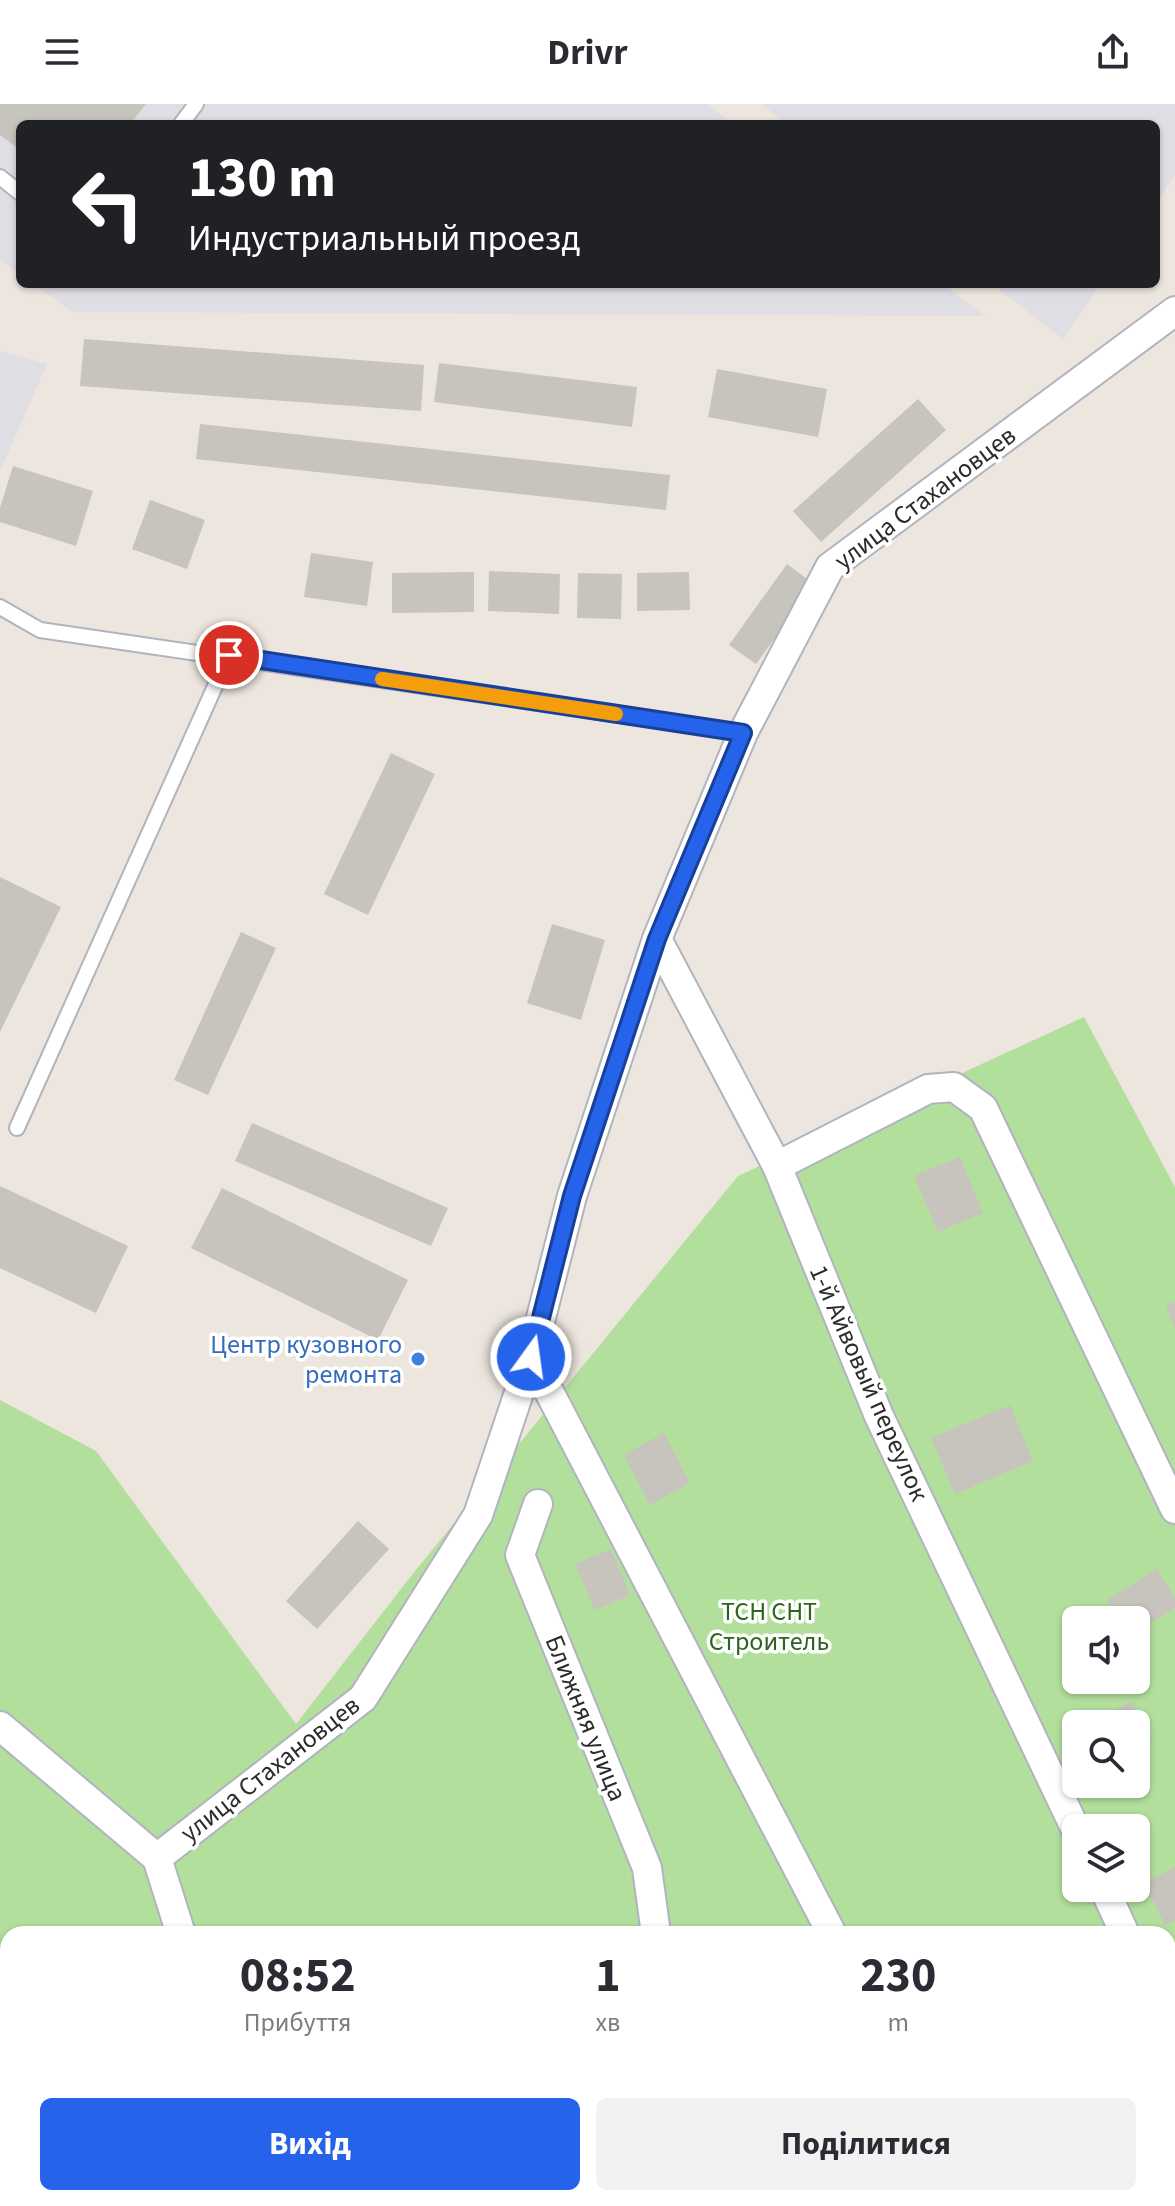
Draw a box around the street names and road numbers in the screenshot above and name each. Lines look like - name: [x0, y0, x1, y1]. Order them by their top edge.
- street label: улица Стахановцев: [826, 417, 1024, 579]
- street label: 1-й Айвовый переулок: [800, 1259, 938, 1507]
- street label: Ближняя улица: [536, 1629, 636, 1807]
- street label: улица Стахановцев: [172, 1687, 368, 1851]

